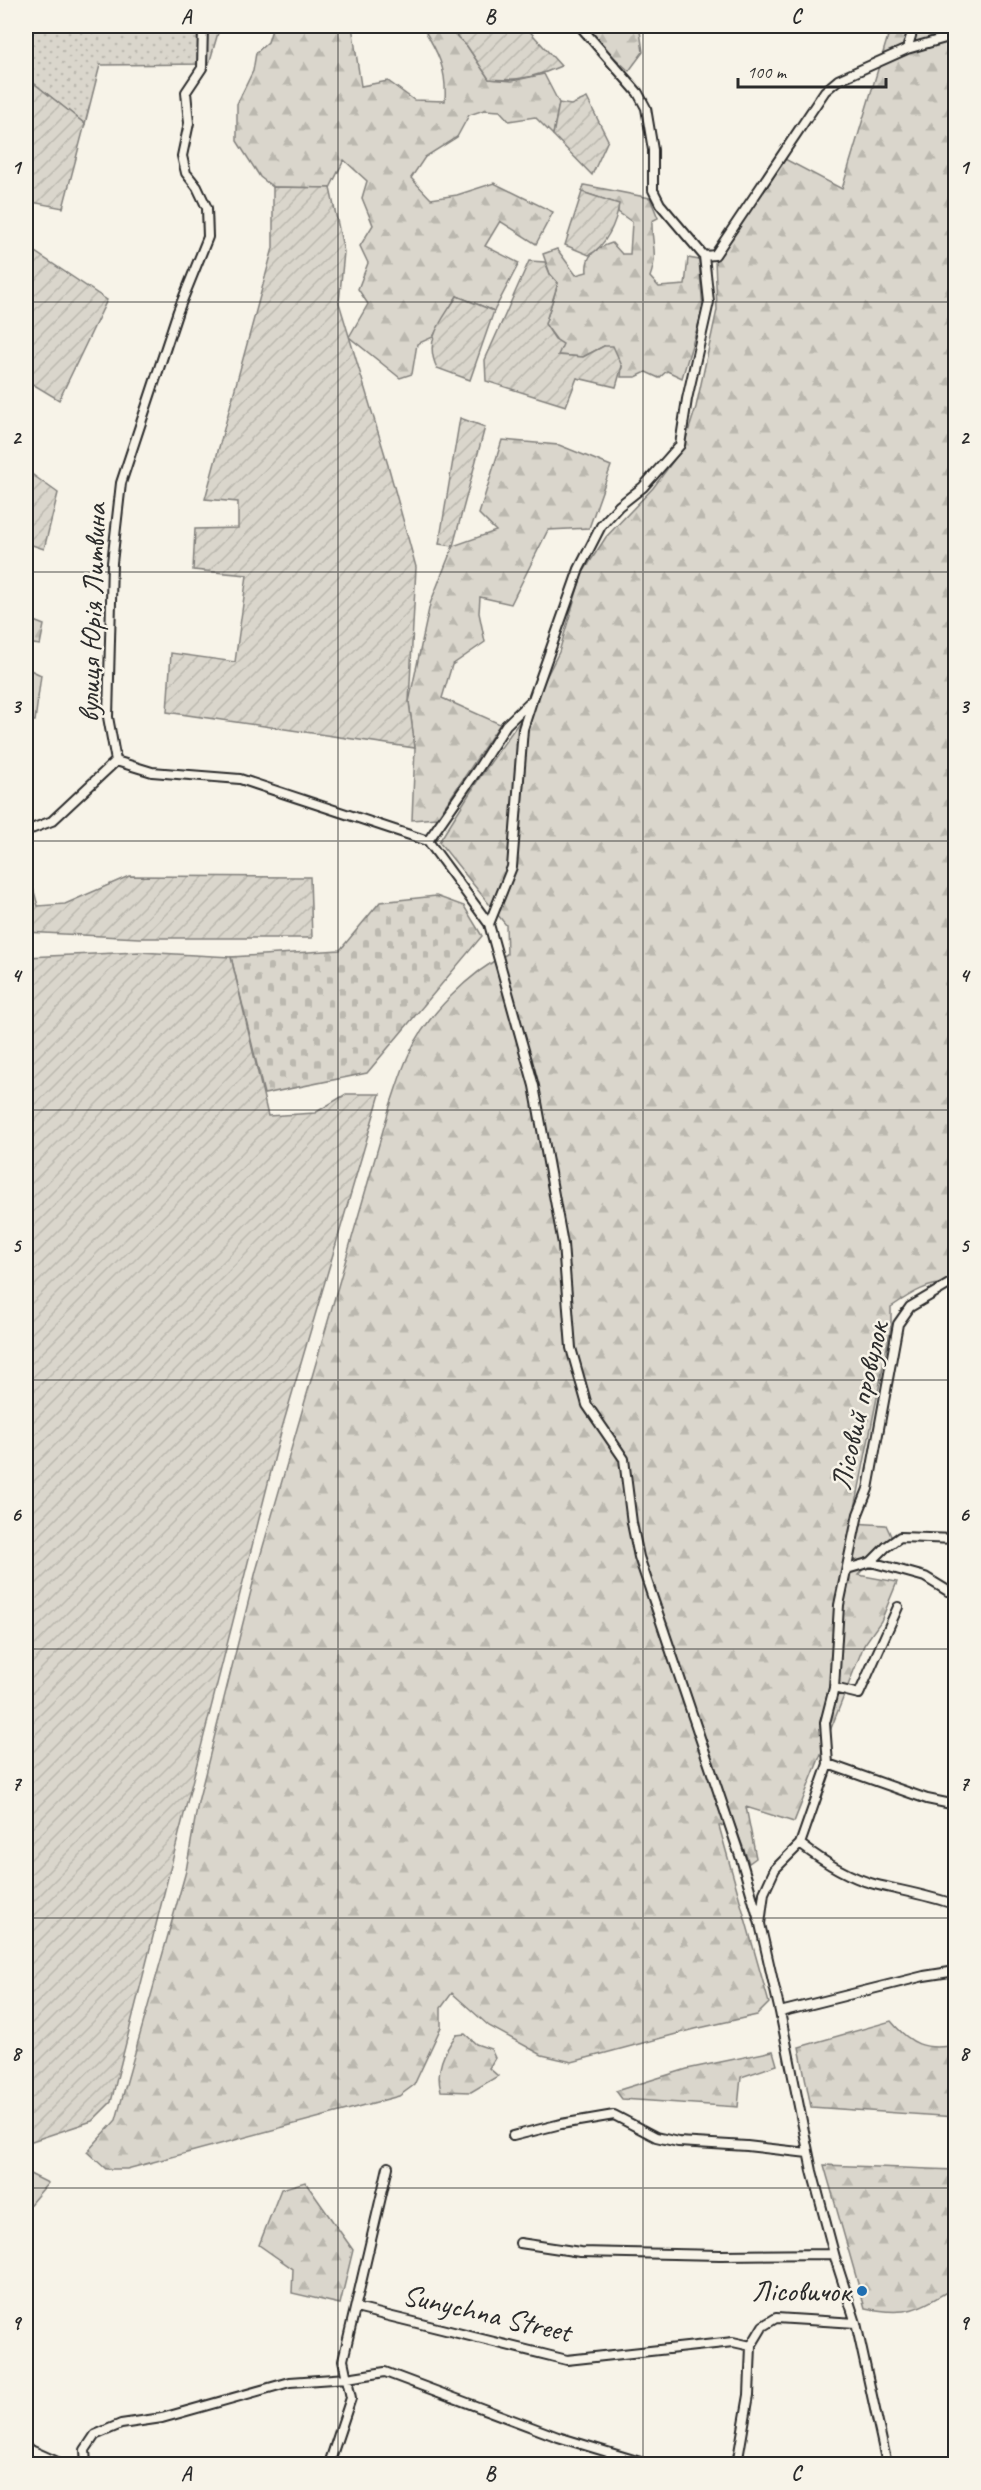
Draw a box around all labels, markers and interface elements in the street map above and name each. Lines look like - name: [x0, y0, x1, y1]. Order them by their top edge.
- text: A: [181, 4, 193, 29]
- text: B: [485, 4, 497, 29]
- text: C: [791, 4, 803, 29]
- scale bar: [738, 51, 886, 89]
- text: 100 m: [747, 61, 788, 83]
- text: 1: [12, 155, 23, 180]
- text: 1: [960, 155, 971, 180]
- text: 2: [12, 425, 23, 450]
- text: 2: [960, 425, 971, 450]
- street label: вулиця Юрія Литвина: [69, 501, 115, 723]
- text: 3: [12, 694, 23, 719]
- text: 3: [960, 694, 971, 719]
- text: 4: [12, 963, 24, 988]
- text: 4: [960, 963, 972, 988]
- text: 5: [12, 1233, 23, 1258]
- text: 5: [960, 1233, 971, 1258]
- street label: Лісовий провулок: [821, 1316, 897, 1494]
- text: 6: [11, 1502, 22, 1527]
- text: 6: [959, 1502, 970, 1527]
- text: 7: [12, 1771, 23, 1796]
- text: 7: [960, 1771, 971, 1796]
- text: 8: [12, 2041, 24, 2066]
- text: 8: [960, 2041, 972, 2066]
- place label: Лісовичок: [752, 2272, 853, 2310]
- street label: Sunychna Street: [399, 2275, 578, 2351]
- marker: Лісовичок: [855, 2284, 869, 2298]
- text: 9: [12, 2310, 23, 2335]
- text: 9: [960, 2310, 971, 2335]
- text: A: [181, 2461, 193, 2486]
- text: B: [485, 2461, 497, 2486]
- text: C: [791, 2461, 803, 2486]

